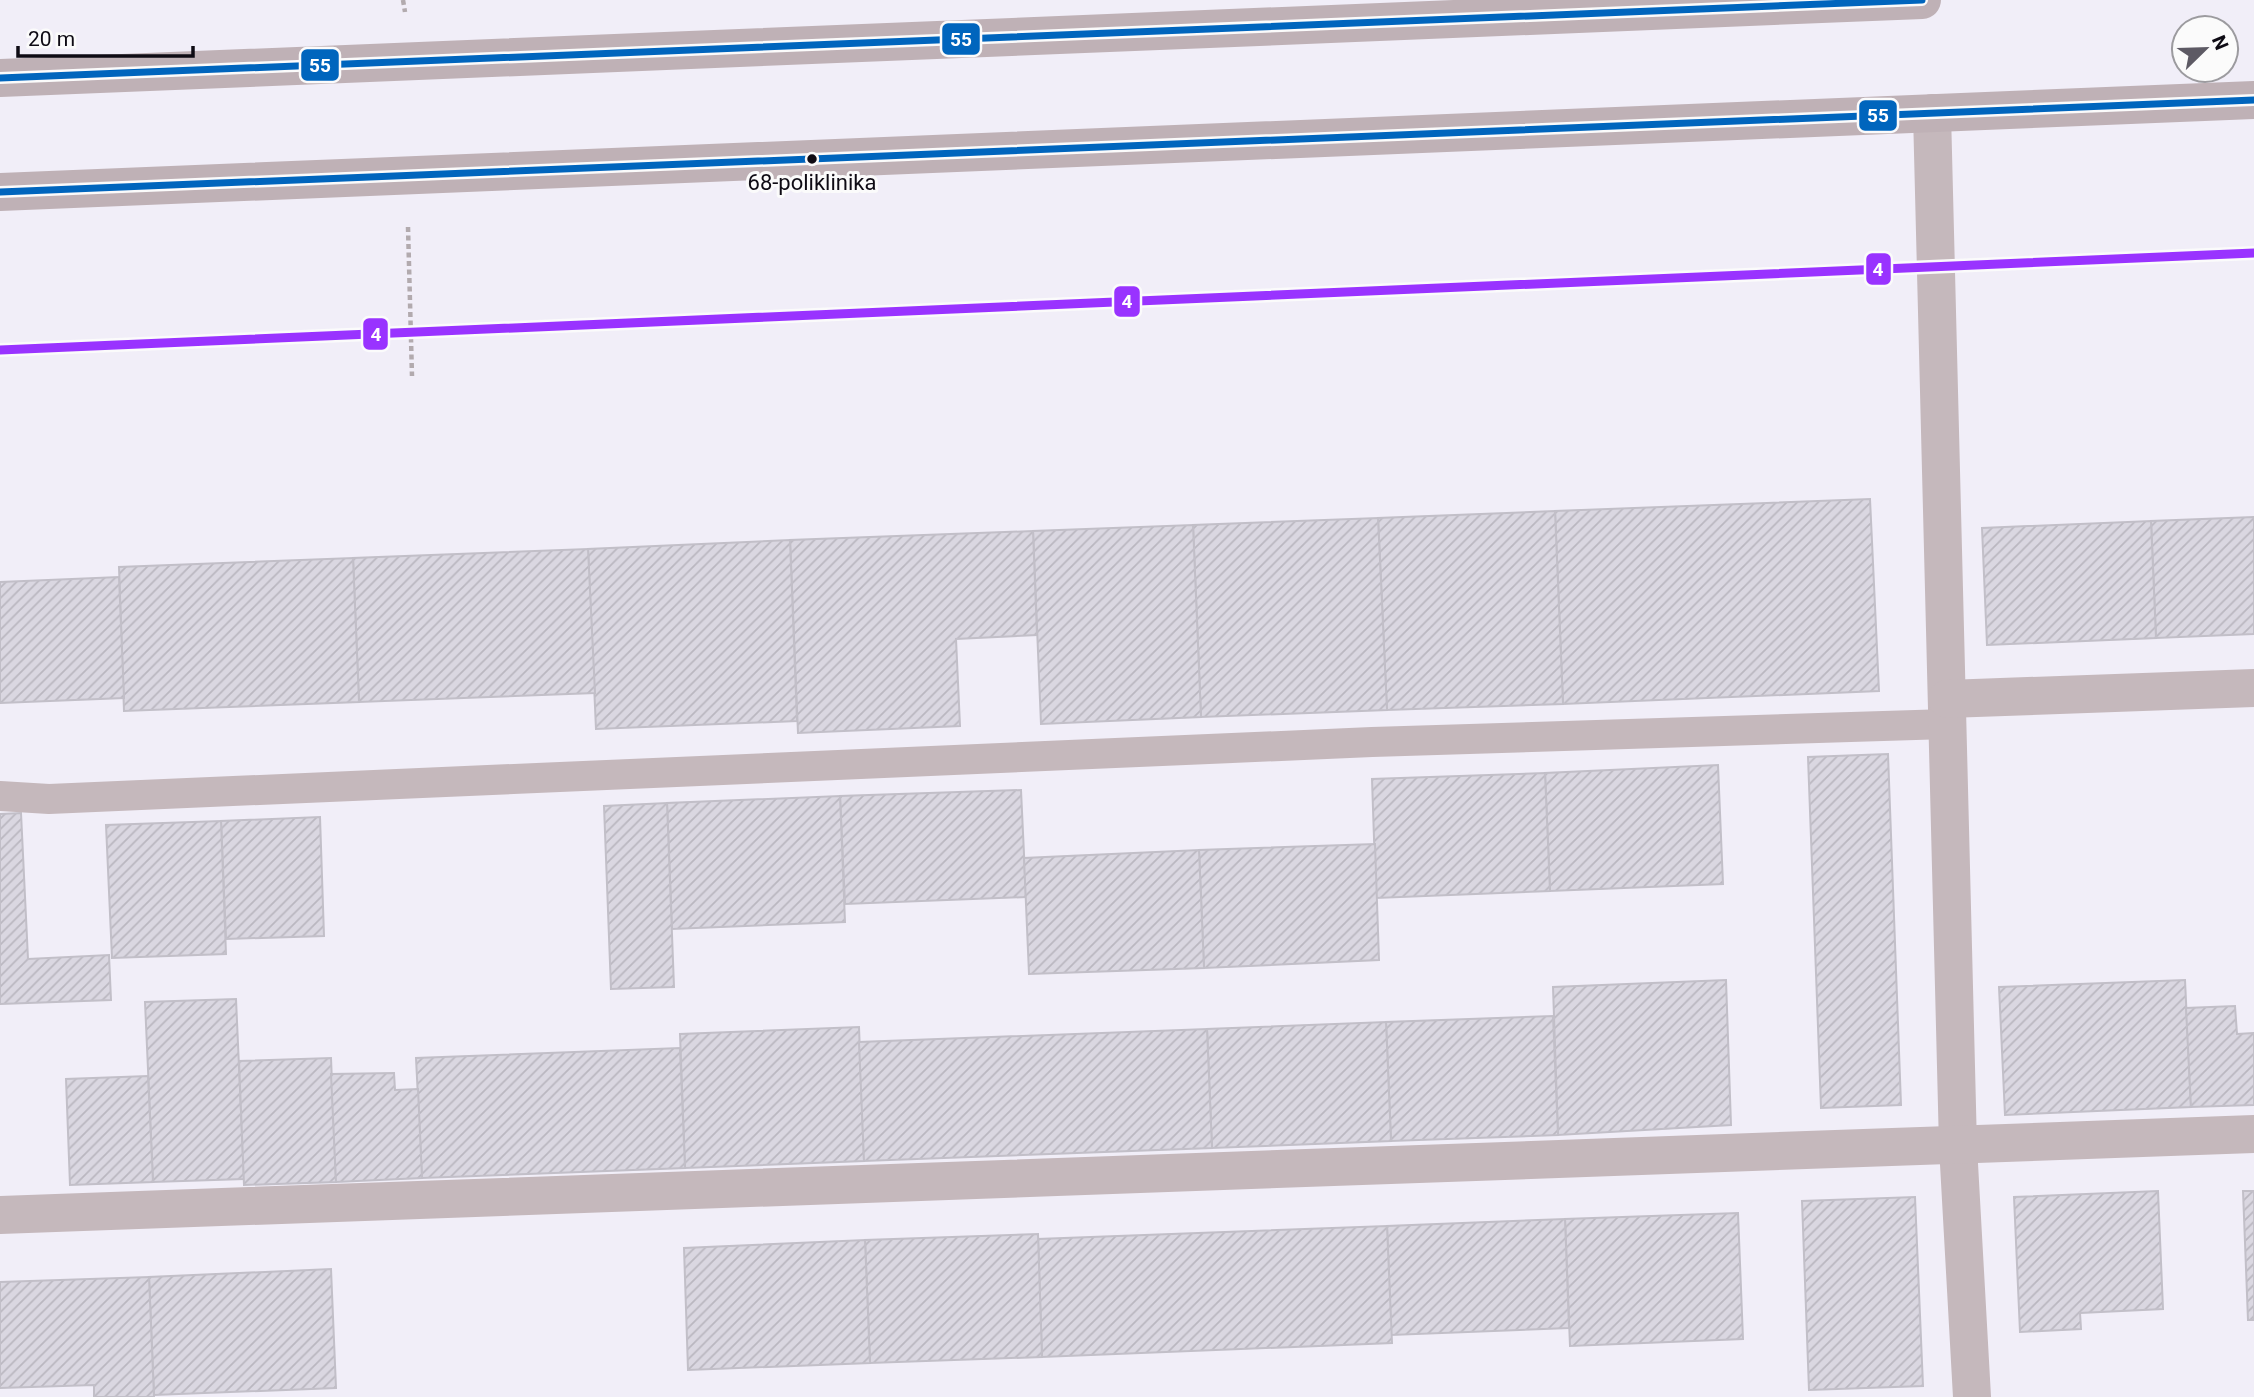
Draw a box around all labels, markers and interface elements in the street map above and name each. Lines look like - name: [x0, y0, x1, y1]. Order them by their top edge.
- scale bar: [18, 14, 192, 58]
- north arrow: [2170, 14, 2240, 84]
- line badge: 55: [941, 22, 981, 56]
- text: 20 m: [28, 27, 75, 51]
- text: 55: [950, 28, 972, 51]
- text: N: [2207, 32, 2233, 53]
- line badge: 55: [300, 48, 340, 82]
- text: 55: [309, 54, 331, 77]
- line badge: 55: [1858, 99, 1898, 132]
- text: 55: [1867, 104, 1889, 127]
- marker: 68-poliklinika: [805, 152, 819, 166]
- place label: 68-poliklinika: [748, 170, 876, 195]
- line badge: 4: [1865, 252, 1892, 286]
- text: 4: [1873, 258, 1884, 281]
- line badge: 4: [1113, 285, 1141, 318]
- text: 4: [1122, 290, 1133, 313]
- line badge: 4: [362, 317, 389, 351]
- text: 4: [371, 323, 382, 346]

